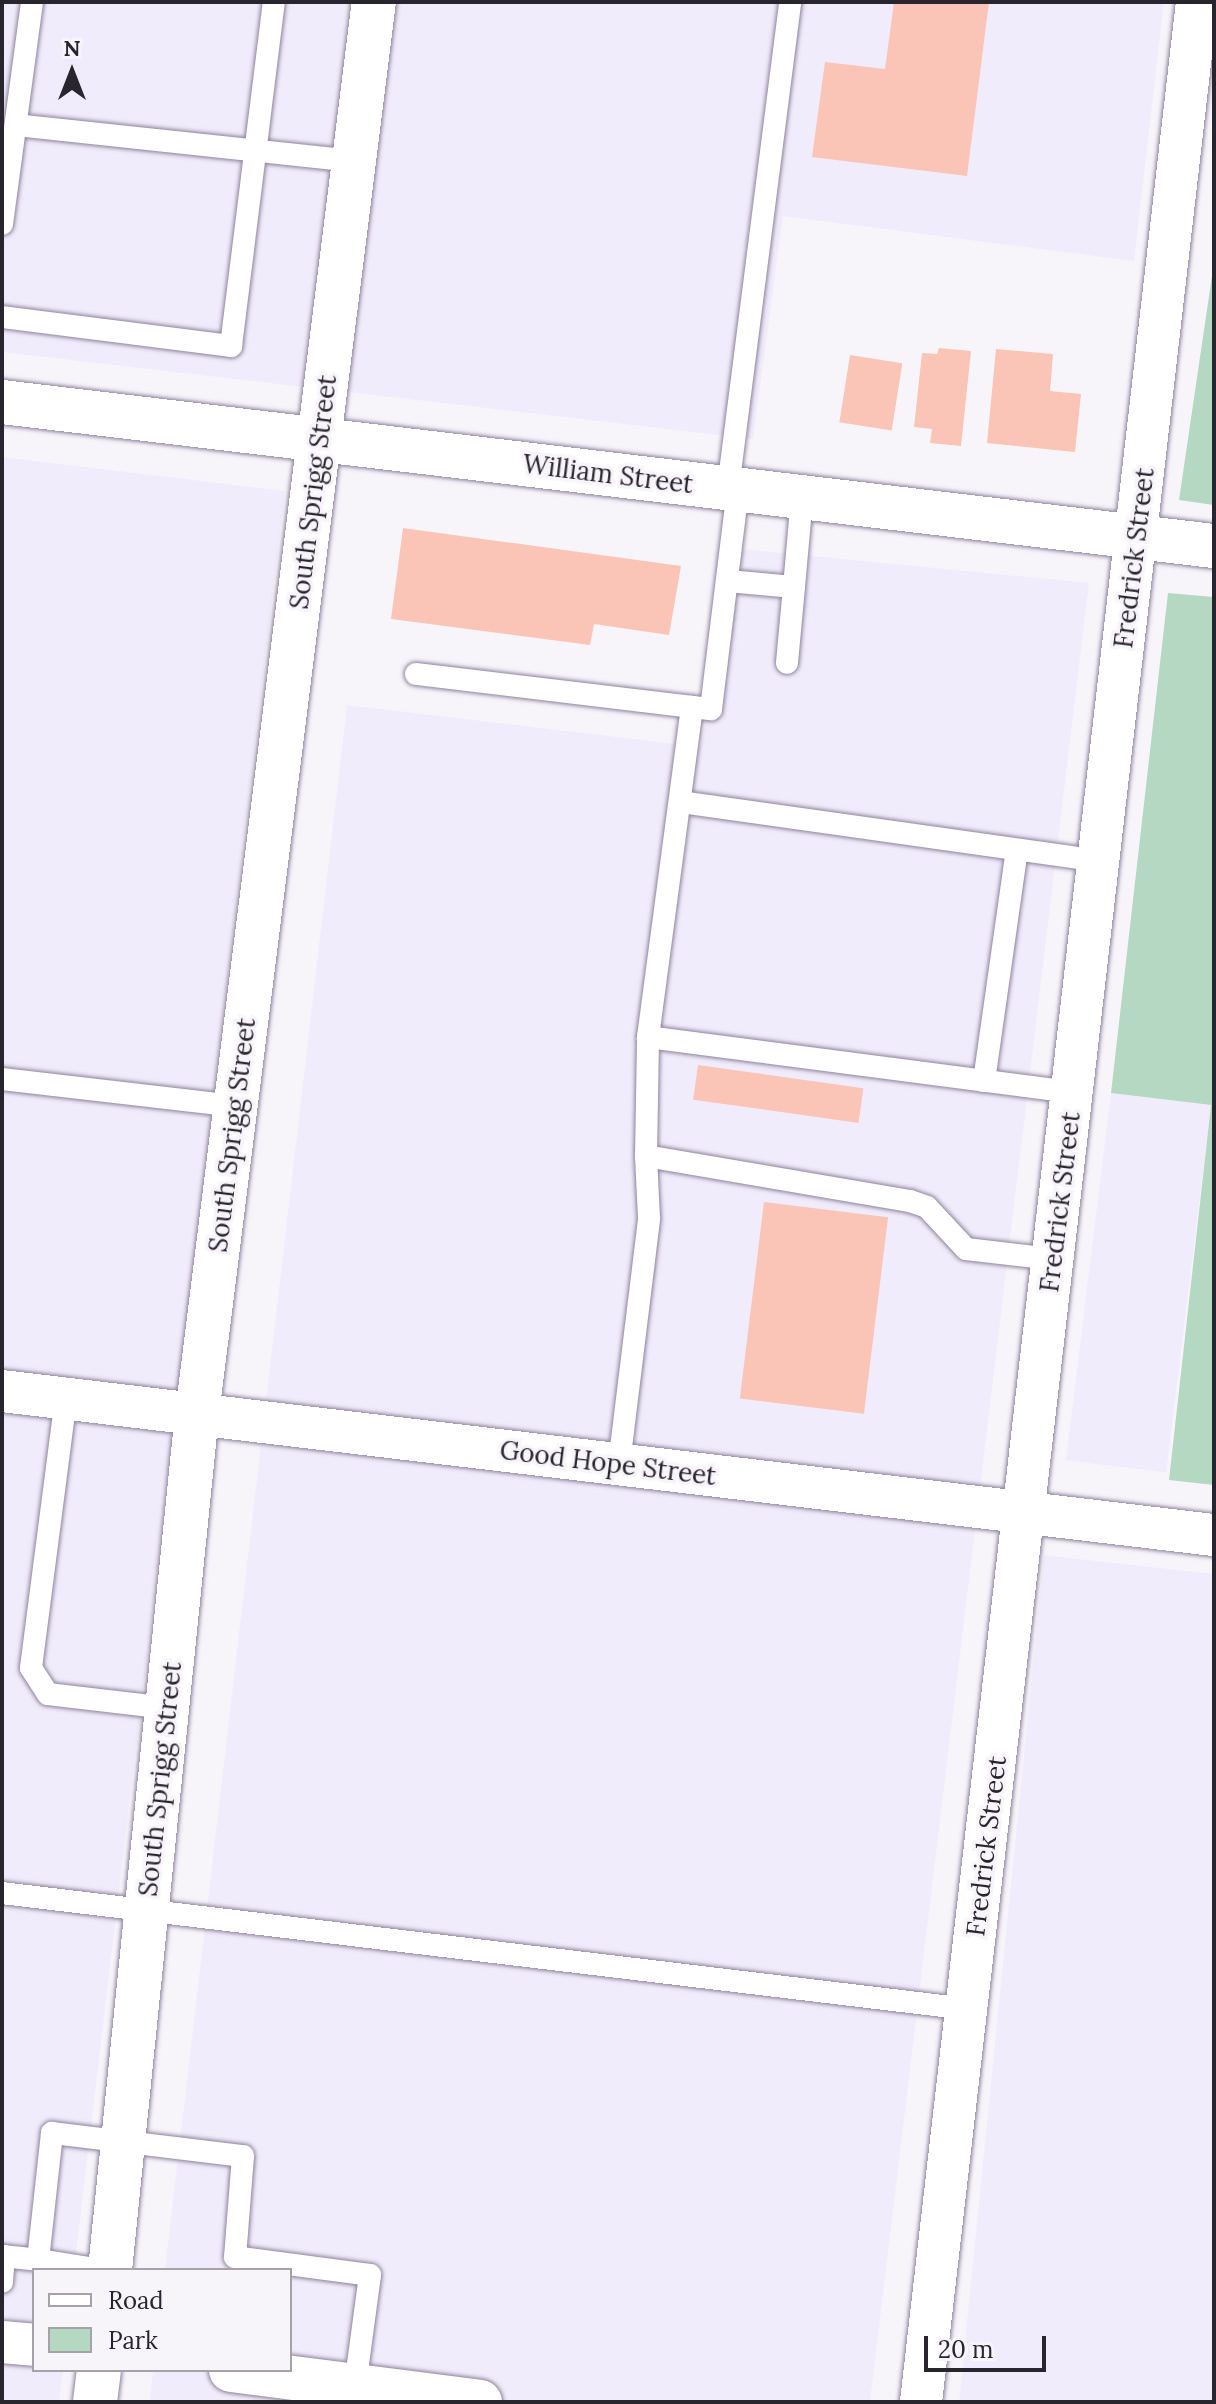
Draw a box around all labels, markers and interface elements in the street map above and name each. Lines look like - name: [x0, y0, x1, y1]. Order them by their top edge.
- north arrow: [32, 32, 112, 112]
- text: N: [63, 34, 81, 62]
- street label: South Sprigg Street: [283, 373, 343, 611]
- street label: William Street: [521, 448, 695, 500]
- street label: Fredrick Street: [1107, 466, 1161, 650]
- street label: South Sprigg Street: [202, 1016, 262, 1254]
- street label: Fredrick Street: [1033, 1110, 1087, 1294]
- street label: Good Hope Street: [498, 1434, 718, 1492]
- street label: South Sprigg Street: [132, 1660, 188, 1898]
- street label: Fredrick Street: [959, 1754, 1013, 1938]
- legend: [32, 2268, 292, 2372]
- text: Road: [108, 2285, 164, 2316]
- scale bar: [928, 2320, 1050, 2370]
- text: Park: [108, 2325, 158, 2356]
- text: 20 m: [938, 2334, 994, 2365]

